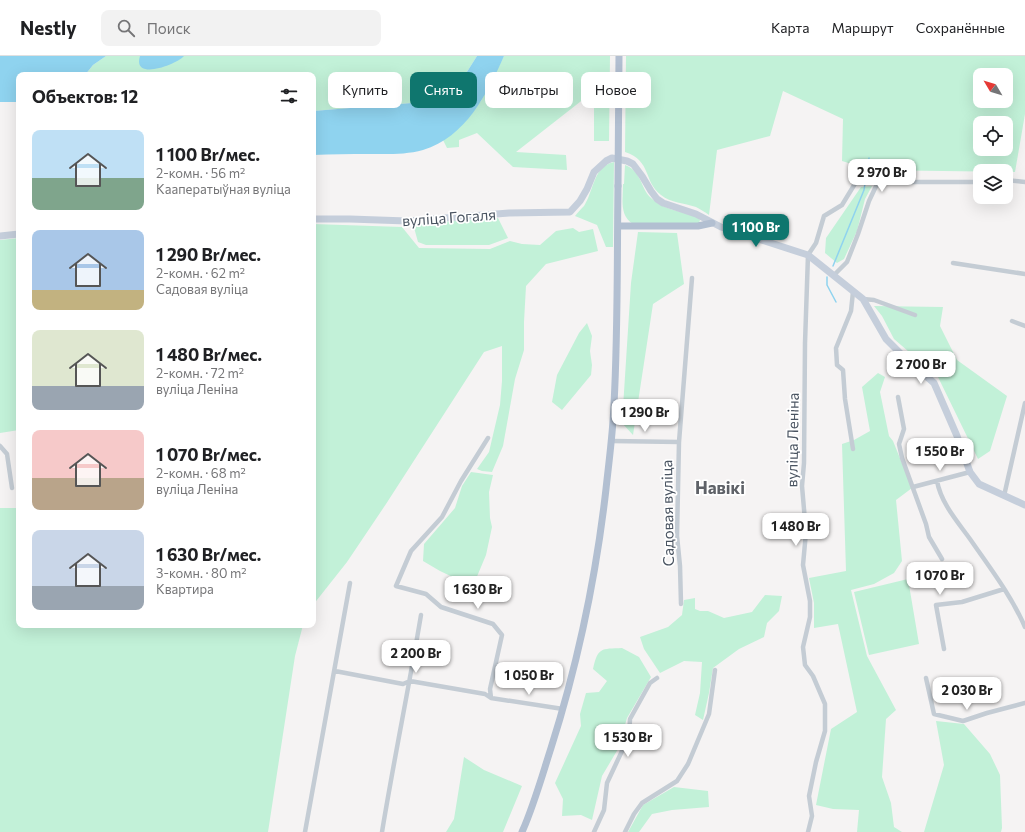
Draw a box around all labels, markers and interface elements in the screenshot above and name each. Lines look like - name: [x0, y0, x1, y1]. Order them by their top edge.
- search box: [101, 10, 381, 46]
- text: Nestly: [20, 16, 77, 39]
- icon: search: [115, 17, 137, 39]
- text: Поиск: [147, 19, 191, 37]
- text: Карта: [771, 19, 809, 36]
- text: Маршрут: [831, 19, 894, 36]
- text: Сохранённые: [916, 19, 1005, 36]
- north arrow: [973, 68, 1013, 108]
- map controls: [973, 68, 1013, 204]
- chip: Купить: [328, 72, 402, 108]
- chip: Снять: [410, 72, 477, 108]
- chip: Фильтры: [485, 72, 573, 108]
- chip: Новое: [581, 72, 651, 108]
- icon: filters: [278, 85, 300, 107]
- text: Объектов: 12: [32, 86, 138, 107]
- button: locate: [973, 116, 1013, 156]
- text: 1 100 Br/мес.: [156, 144, 260, 165]
- icon: home: [64, 146, 112, 194]
- pin: 2 970 Br: [841, 159, 923, 193]
- text: 2 970 Br: [857, 164, 907, 180]
- button: layers: [973, 164, 1013, 204]
- text: 2-комн. · 56 m²: [156, 165, 245, 181]
- text: Кааператыўная вуліца: [156, 181, 291, 197]
- street label: вуліца Гогаля: [401, 205, 497, 229]
- pin: 1 100 Br: [715, 214, 797, 248]
- text: 1 100 Br: [732, 219, 780, 235]
- text: 1 290 Br/мес.: [156, 244, 261, 265]
- icon: home: [64, 246, 112, 294]
- text: 2-комн. · 62 m²: [156, 265, 245, 281]
- text: Садовая вуліца: [156, 281, 248, 297]
- text: 1 480 Br/мес.: [156, 344, 262, 365]
- icon: home: [64, 346, 112, 394]
- pin: 2 700 Br: [880, 351, 962, 385]
- text: 2 700 Br: [896, 356, 946, 372]
- text: 2-комн. · 72 m²: [156, 365, 244, 381]
- text: вуліца Леніна: [156, 381, 238, 397]
- street label: вуліца Леніна: [782, 392, 802, 488]
- pin: 1 290 Br: [604, 399, 686, 433]
- text: 1 290 Br: [621, 404, 669, 420]
- pin: 1 550 Br: [899, 438, 981, 472]
- text: 1 550 Br: [916, 443, 964, 459]
- text: 1 070 Br/мес.: [156, 444, 261, 465]
- icon: home: [64, 446, 112, 494]
- street label: Садовая вуліца: [657, 460, 677, 566]
- text: 2-комн. · 68 m²: [156, 465, 246, 481]
- district label: Навікі: [695, 477, 745, 498]
- text: вуліца Леніна: [156, 481, 238, 497]
- pin: 1 480 Br: [755, 513, 837, 547]
- text: 1 480 Br: [771, 518, 821, 534]
- text: 1 630 Br/мес.: [156, 544, 261, 565]
- icon: home: [64, 546, 112, 594]
- pin: 1 070 Br: [899, 562, 981, 596]
- text: 3-комн. · 80 m²: [156, 565, 247, 581]
- text: 1 070 Br: [915, 567, 965, 583]
- pin: 1 630 Br: [437, 576, 519, 610]
- text: Квартира: [156, 581, 214, 597]
- text: 1 630 Br: [454, 581, 502, 597]
- pin: 2 200 Br: [375, 640, 457, 674]
- text: 2 200 Br: [391, 645, 441, 661]
- pin: 1 050 Br: [488, 662, 570, 696]
- text: 1 050 Br: [504, 667, 554, 683]
- pin: 2 030 Br: [926, 677, 1008, 711]
- text: 2 030 Br: [941, 682, 993, 698]
- pin: 1 530 Br: [587, 724, 669, 758]
- text: 1 530 Br: [604, 729, 652, 745]

